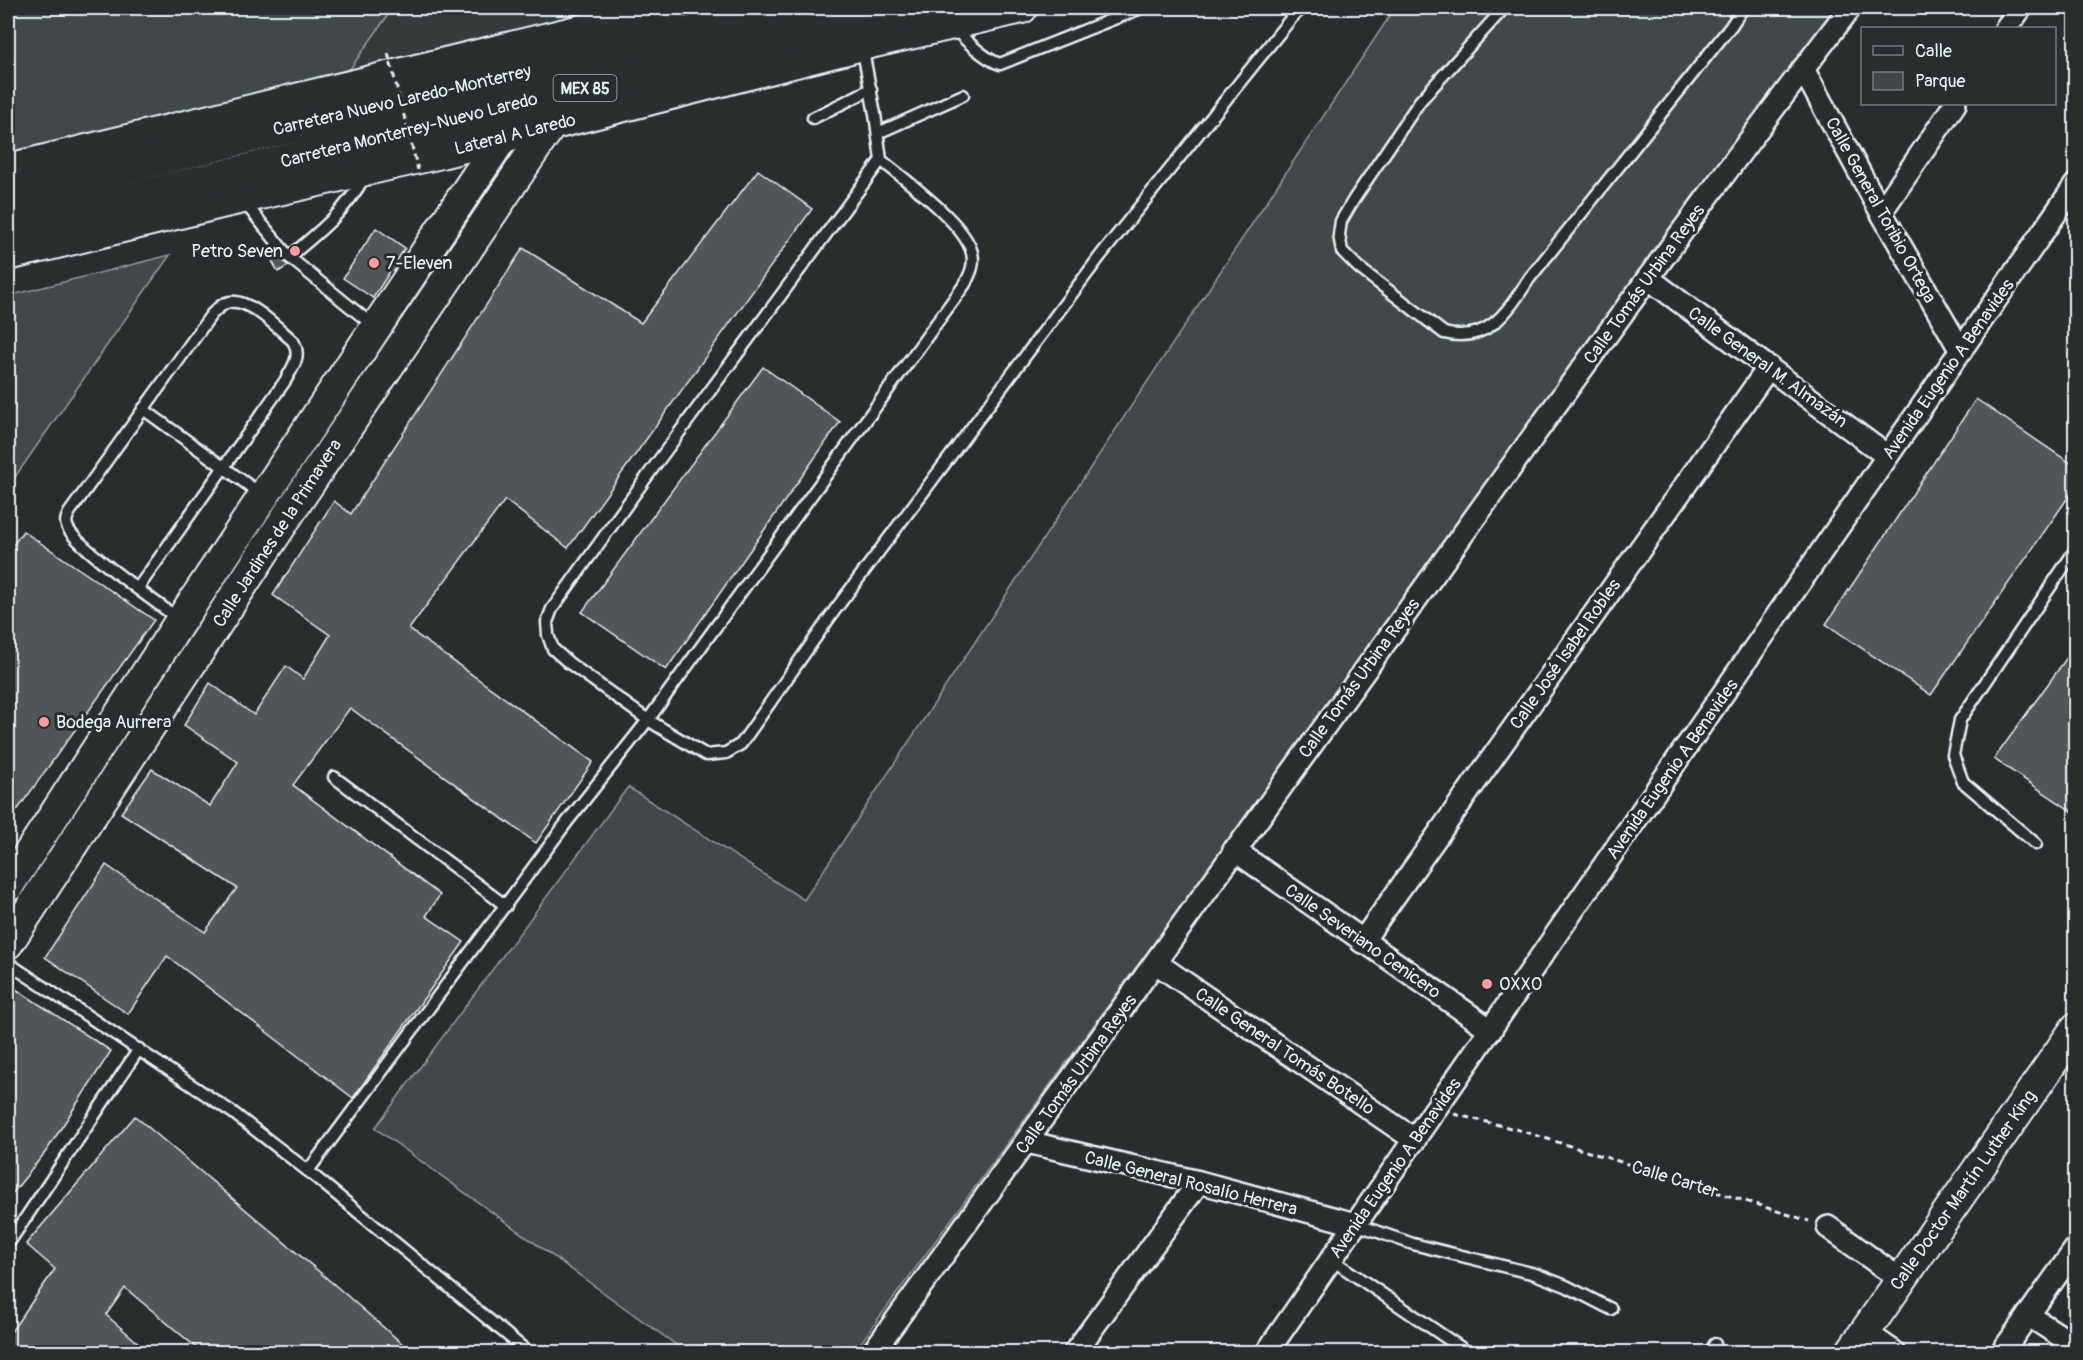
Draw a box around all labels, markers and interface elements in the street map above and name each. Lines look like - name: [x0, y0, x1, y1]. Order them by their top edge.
- legend: [1861, 27, 2056, 105]
- text: Calle: [1915, 40, 1952, 63]
- street label: Carretera Nuevo Laredo-Monterrey: [271, 59, 534, 141]
- text: Parque: [1915, 70, 1965, 93]
- road number: MEX 85: [554, 75, 616, 101]
- street label: Carretera Monterrey-Nuevo Laredo: [278, 87, 540, 174]
- street label: Lateral A Laredo: [452, 108, 579, 161]
- street label: Calle General Toribio Ortega: [1820, 113, 1941, 307]
- street label: Calle Tomás Urbina Reyes: [1579, 200, 1710, 369]
- place label: Petro Seven: [191, 240, 283, 263]
- marker: Petro Seven: [288, 244, 302, 258]
- place label: 7-Eleven: [386, 252, 453, 275]
- marker: 7-Eleven: [367, 256, 381, 270]
- street label: Avenida Eugenio A Benavides: [1877, 275, 2019, 464]
- street label: Calle General M. Almazán: [1683, 302, 1852, 433]
- street label: Calle Jardines de la Primavera: [208, 435, 347, 632]
- street label: Calle José Isabel Robles: [1505, 575, 1626, 734]
- street label: Calle Tomás Urbina Reyes: [1294, 594, 1425, 763]
- street label: Avenida Eugenio A Benavides: [1601, 675, 1743, 864]
- place label: Bodega Aurrera: [56, 711, 171, 734]
- marker: Bodega Aurrera: [37, 715, 51, 729]
- street label: Calle Severiano Cenicero: [1280, 879, 1446, 1004]
- place label: OXXO: [1499, 973, 1542, 996]
- marker: OXXO: [1480, 977, 1494, 991]
- street label: Calle General Tomás Botello: [1190, 983, 1379, 1120]
- street label: Calle Tomás Urbina Reyes: [1011, 990, 1142, 1159]
- street label: Avenida Eugenio A Benavides: [1324, 1074, 1466, 1263]
- street label: Calle Doctor Martín Luther King: [1885, 1086, 2042, 1295]
- street label: Calle General Rosalío Herrera: [1082, 1146, 1300, 1221]
- street label: Calle Carter: [1629, 1155, 1721, 1204]

